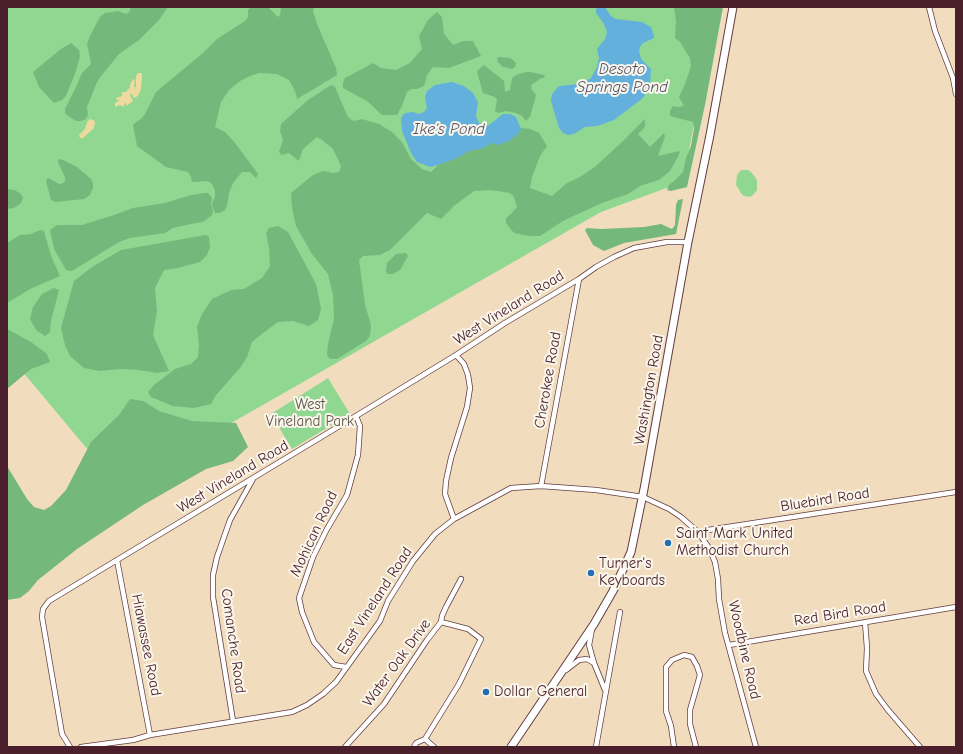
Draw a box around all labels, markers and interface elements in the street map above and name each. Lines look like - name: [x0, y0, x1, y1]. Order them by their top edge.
- water label: Desoto Springs Pond: [576, 59, 668, 97]
- water label: Ike's Pond: [413, 119, 485, 139]
- street label: West Vineland Road: [450, 267, 568, 349]
- street label: Cherokee Road: [531, 330, 565, 430]
- street label: Washington Road: [630, 334, 668, 446]
- park label: West Vineland Park: [266, 396, 354, 431]
- street label: West Vineland Road: [174, 437, 292, 517]
- street label: Bluebird Road: [779, 484, 871, 516]
- street label: Mohican Road: [286, 488, 342, 580]
- place label: Saint Mark United Methodist Church: [676, 525, 793, 560]
- marker: Saint Mark United Methodist Church: [663, 538, 673, 548]
- street label: East Vineland Road: [334, 544, 416, 658]
- place label: Turner's Keyboards: [599, 555, 665, 590]
- marker: Turner's Keyboards: [586, 568, 596, 578]
- street label: Comanche Road: [217, 587, 249, 695]
- street label: Hiawassee Road: [127, 593, 165, 697]
- street label: Red Bird Road: [793, 598, 887, 630]
- street label: Woodbine Road: [724, 599, 764, 701]
- street label: Water Oak Drive: [359, 616, 435, 710]
- place label: Dollar General: [494, 683, 587, 701]
- marker: Dollar General: [481, 687, 491, 697]

